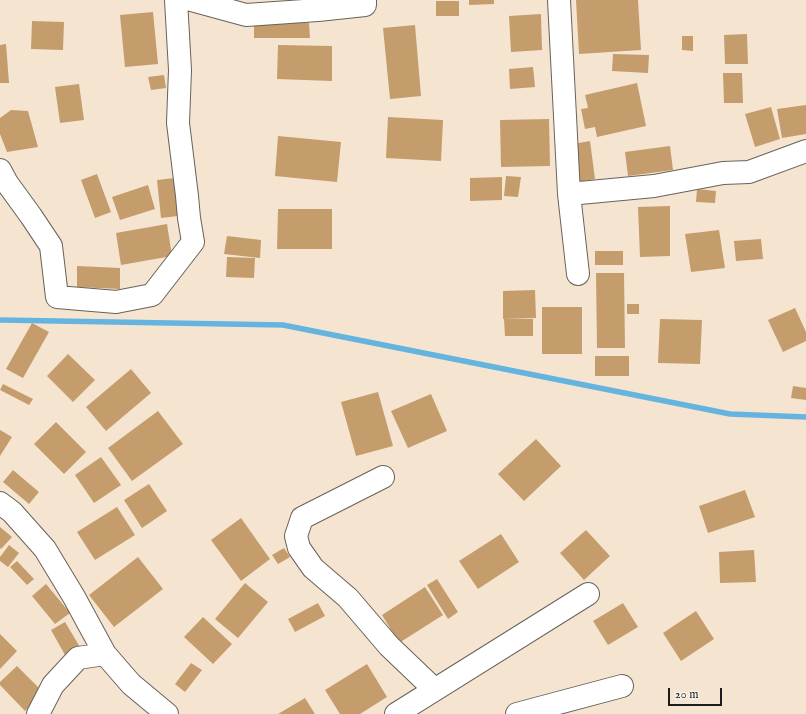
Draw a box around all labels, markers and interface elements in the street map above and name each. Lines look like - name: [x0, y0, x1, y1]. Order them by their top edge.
- scale bar: [670, 680, 724, 706]
- text: 20 m: [675, 687, 698, 702]

